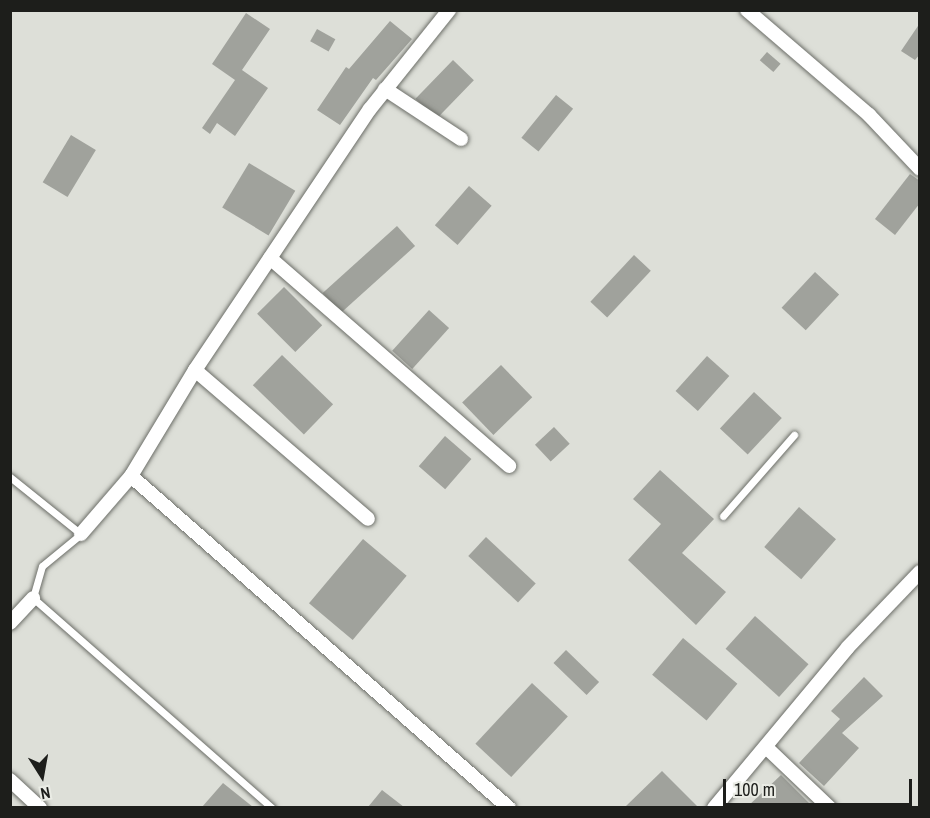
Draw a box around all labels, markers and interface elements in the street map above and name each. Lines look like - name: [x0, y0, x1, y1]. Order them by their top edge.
- north arrow: [12, 746, 72, 806]
- scale bar: [726, 767, 915, 805]
- text: 100 m: [734, 777, 775, 802]
- text: N: [39, 782, 52, 805]

